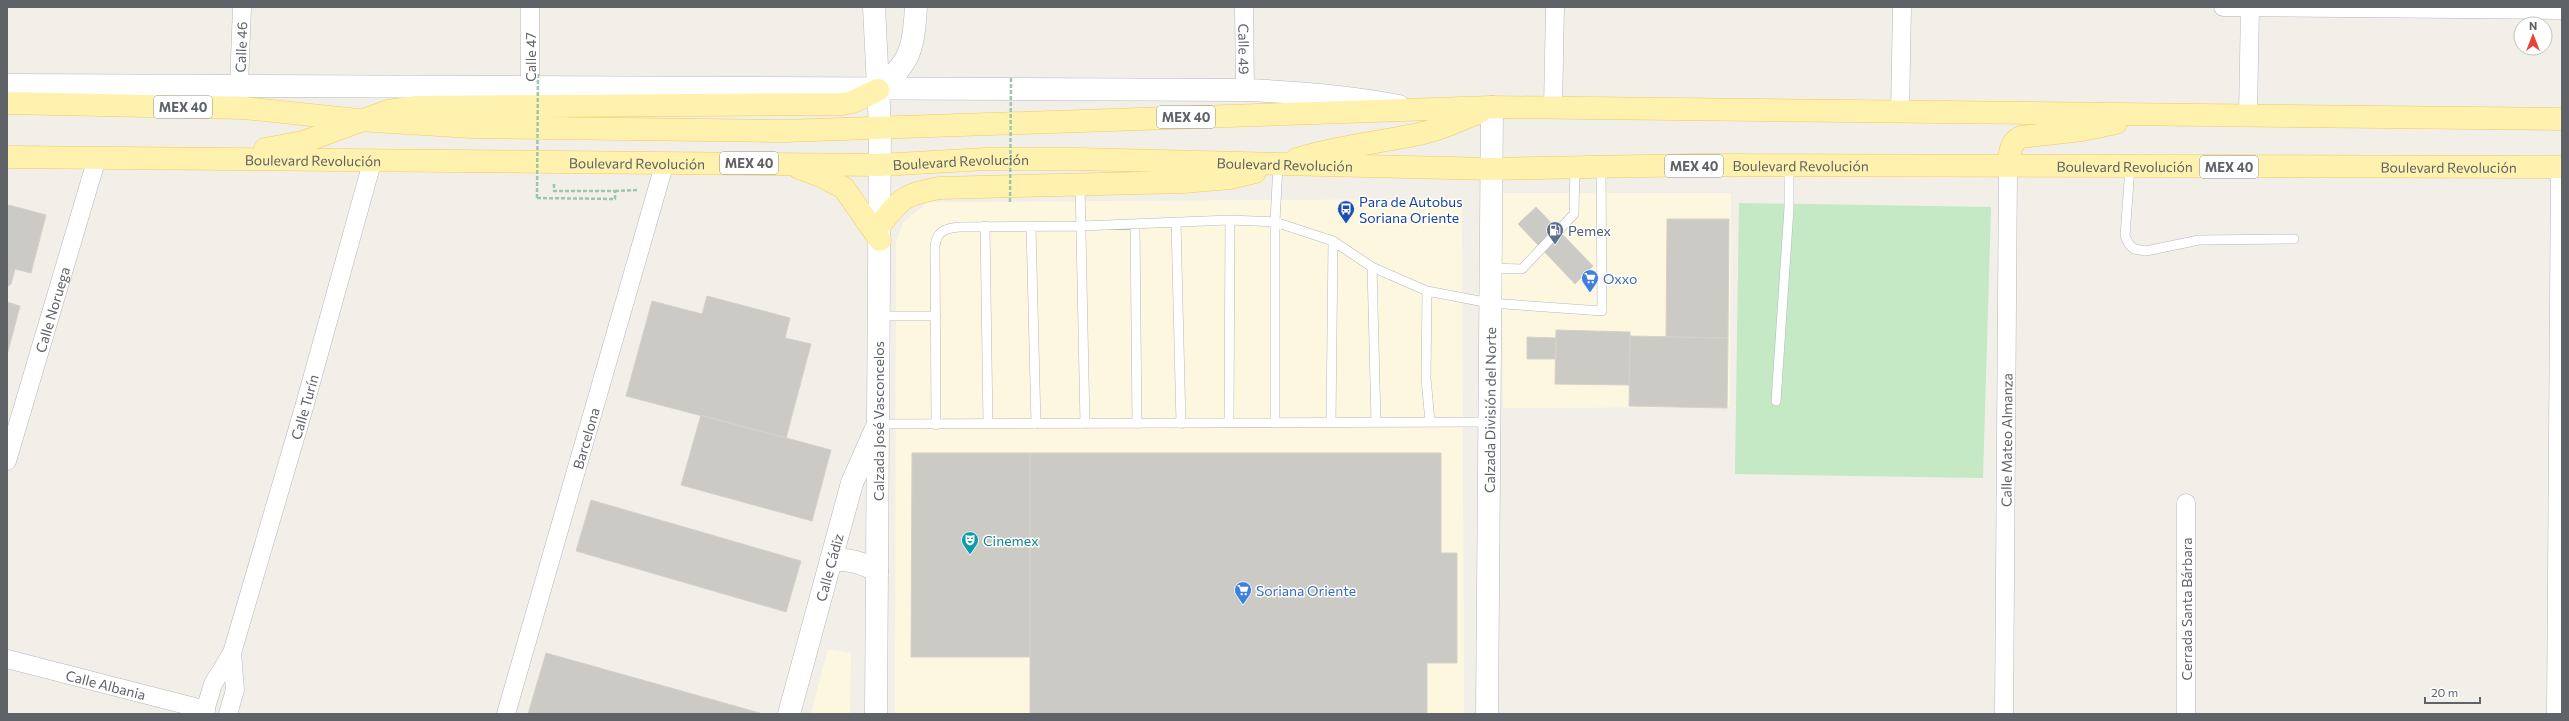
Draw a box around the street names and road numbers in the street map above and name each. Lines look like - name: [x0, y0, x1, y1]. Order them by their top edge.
- street label: Calle 46: [231, 21, 250, 73]
- street label: Calle 49: [1236, 23, 1253, 75]
- street label: Calle 47: [522, 32, 539, 82]
- road number: MEX 40: [154, 96, 212, 118]
- road number: MEX 40: [1157, 106, 1215, 128]
- street label: Boulevard Revolución: [245, 151, 381, 169]
- street label: Boulevard Revolución: [892, 151, 1029, 173]
- road number: MEX 40: [720, 152, 778, 174]
- street label: Boulevard Revolución: [569, 154, 705, 172]
- street label: Boulevard Revolución: [1216, 154, 1353, 174]
- road number: MEX 40: [1665, 155, 1723, 177]
- road number: MEX 40: [2200, 156, 2258, 178]
- street label: Boulevard Revolución: [1732, 157, 1869, 174]
- street label: Boulevard Revolución: [2056, 157, 2193, 175]
- street label: Boulevard Revolución: [2380, 158, 2517, 175]
- street label: Calle Noruega: [31, 265, 73, 354]
- street label: Calzada División del Norte: [1480, 327, 1499, 493]
- street label: Calzada José Vasconcelos: [870, 341, 887, 501]
- street label: Calle Turín: [287, 372, 321, 442]
- street label: Calle Mateo Almanza: [1997, 373, 2015, 507]
- street label: Barcelona: [569, 405, 602, 471]
- street label: Calle Cádiz: [812, 531, 846, 603]
- street label: Cerrada Santa Bárbara: [2178, 538, 2195, 681]
- street label: Calle Albania: [64, 666, 148, 703]

